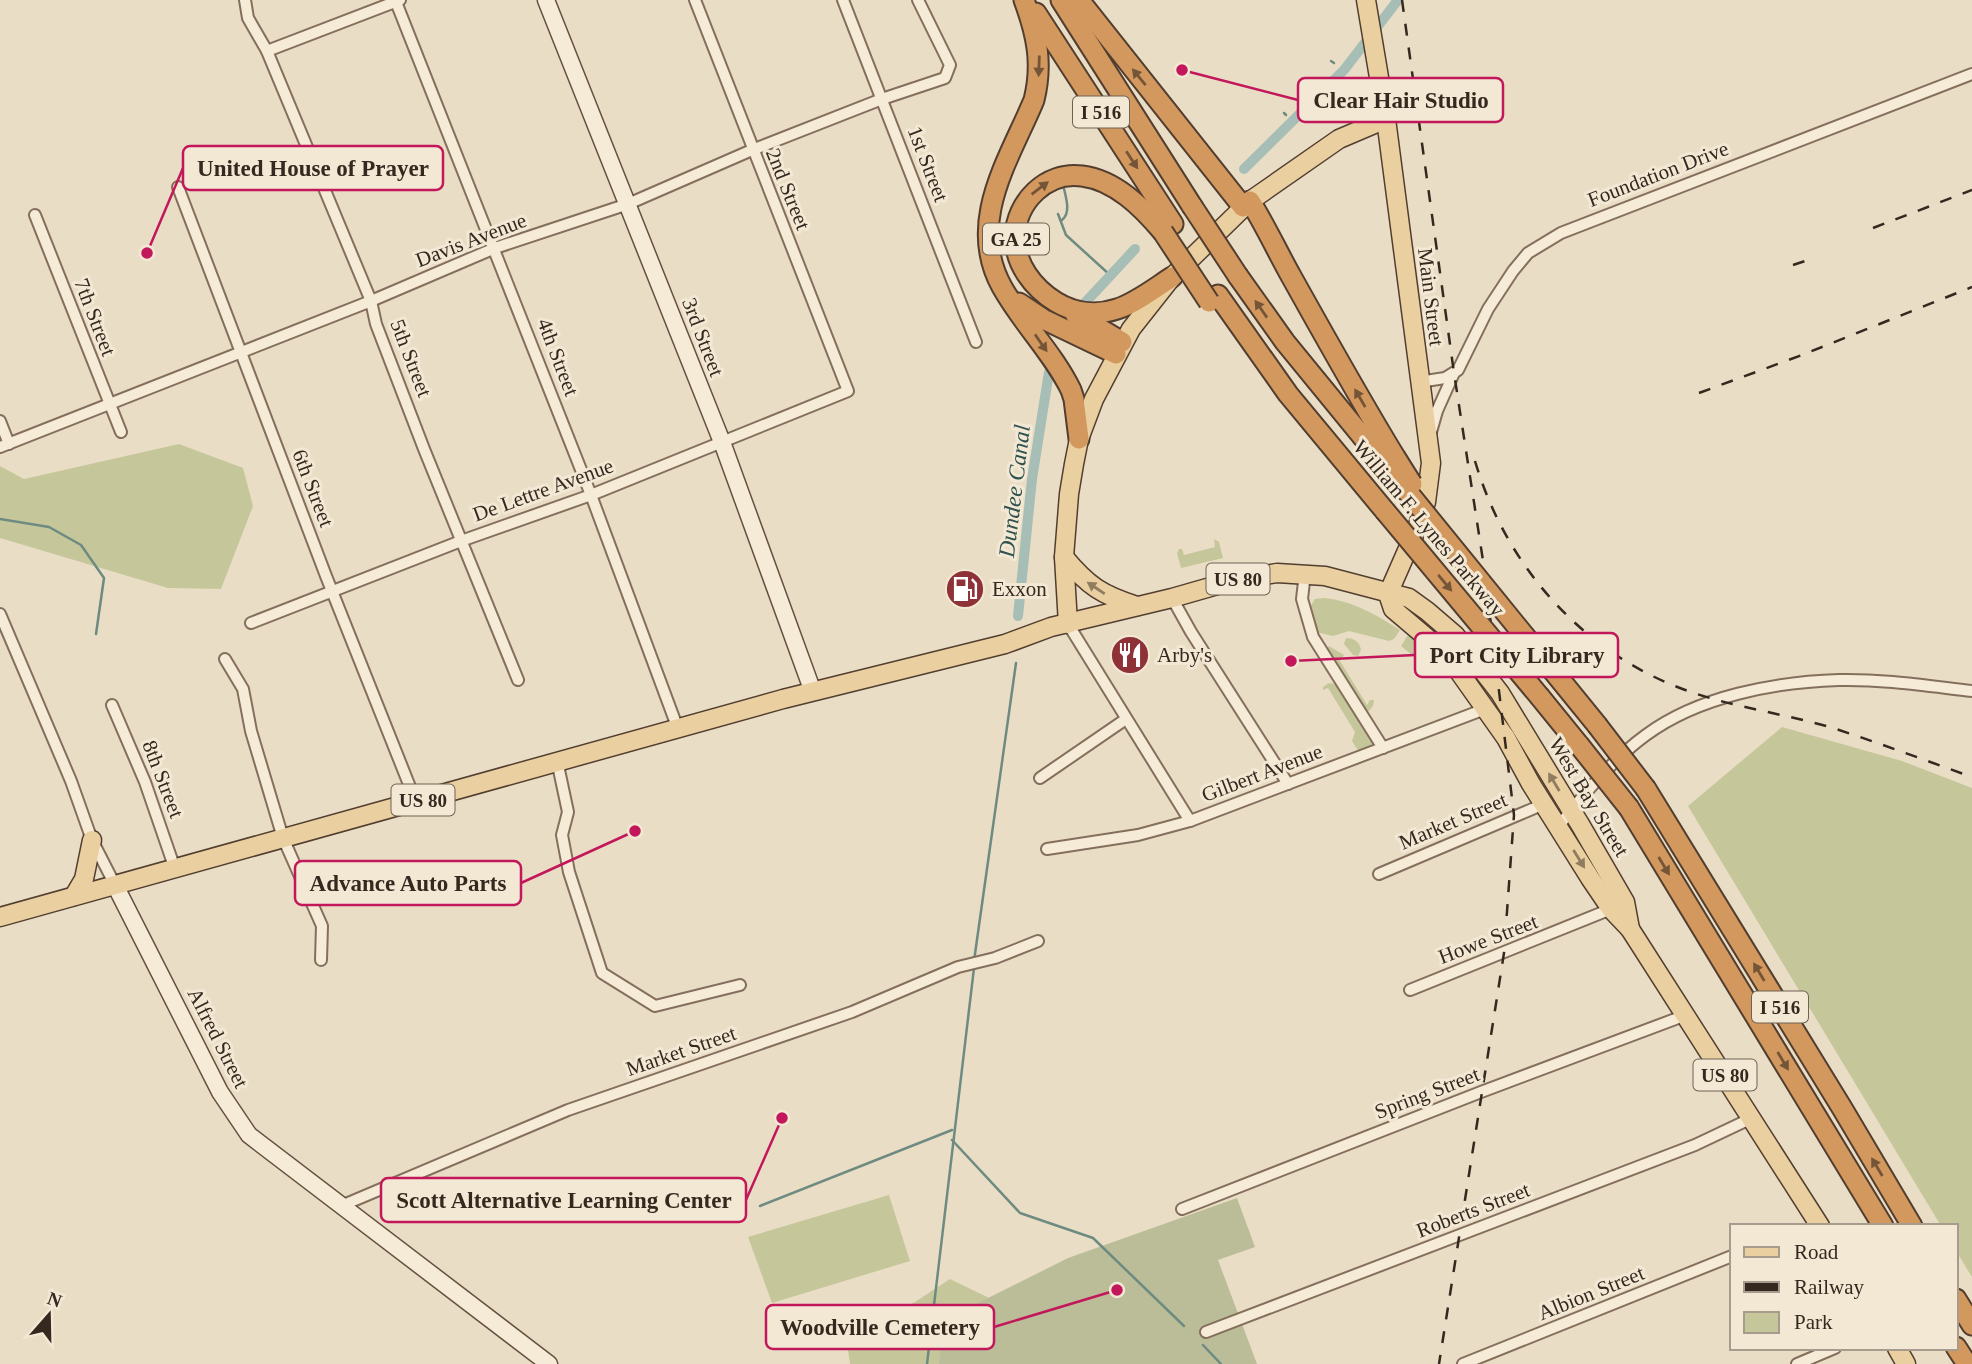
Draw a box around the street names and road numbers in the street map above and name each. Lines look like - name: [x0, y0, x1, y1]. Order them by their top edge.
- road number: I 516: [1073, 96, 1129, 128]
- street label: 1st Street: [903, 123, 953, 205]
- street label: Foundation Drive: [1584, 136, 1732, 212]
- street label: 2nd Street: [761, 145, 815, 233]
- street label: Davis Avenue: [412, 208, 530, 272]
- road number: GA 25: [983, 224, 1049, 255]
- street label: Main Street: [1413, 247, 1449, 348]
- street label: 7th Street: [69, 275, 121, 359]
- street label: 3rd Street: [677, 294, 729, 380]
- street label: 4th Street: [532, 315, 584, 399]
- street label: 5th Street: [385, 316, 437, 400]
- street label: William F. Lynes Parkway: [1348, 435, 1510, 621]
- street label: 6th Street: [287, 446, 339, 530]
- street label: De Lettre Avenue: [469, 453, 617, 527]
- road number: US 80: [1206, 564, 1270, 594]
- street label: West Bay Street: [1544, 733, 1634, 861]
- street label: 8th Street: [137, 737, 189, 821]
- street label: Gilbert Avenue: [1198, 739, 1326, 807]
- road number: US 80: [392, 785, 454, 816]
- street label: Market Street: [1395, 787, 1511, 854]
- street label: Howe Street: [1435, 909, 1541, 969]
- street label: Alfred Street: [183, 984, 254, 1092]
- road number: I 516: [1752, 992, 1808, 1023]
- street label: Market Street: [623, 1021, 739, 1081]
- road number: US 80: [1694, 1060, 1756, 1091]
- street label: Spring Street: [1371, 1062, 1483, 1124]
- street label: Roberts Street: [1413, 1177, 1533, 1243]
- street label: Albion Street: [1534, 1261, 1648, 1325]

